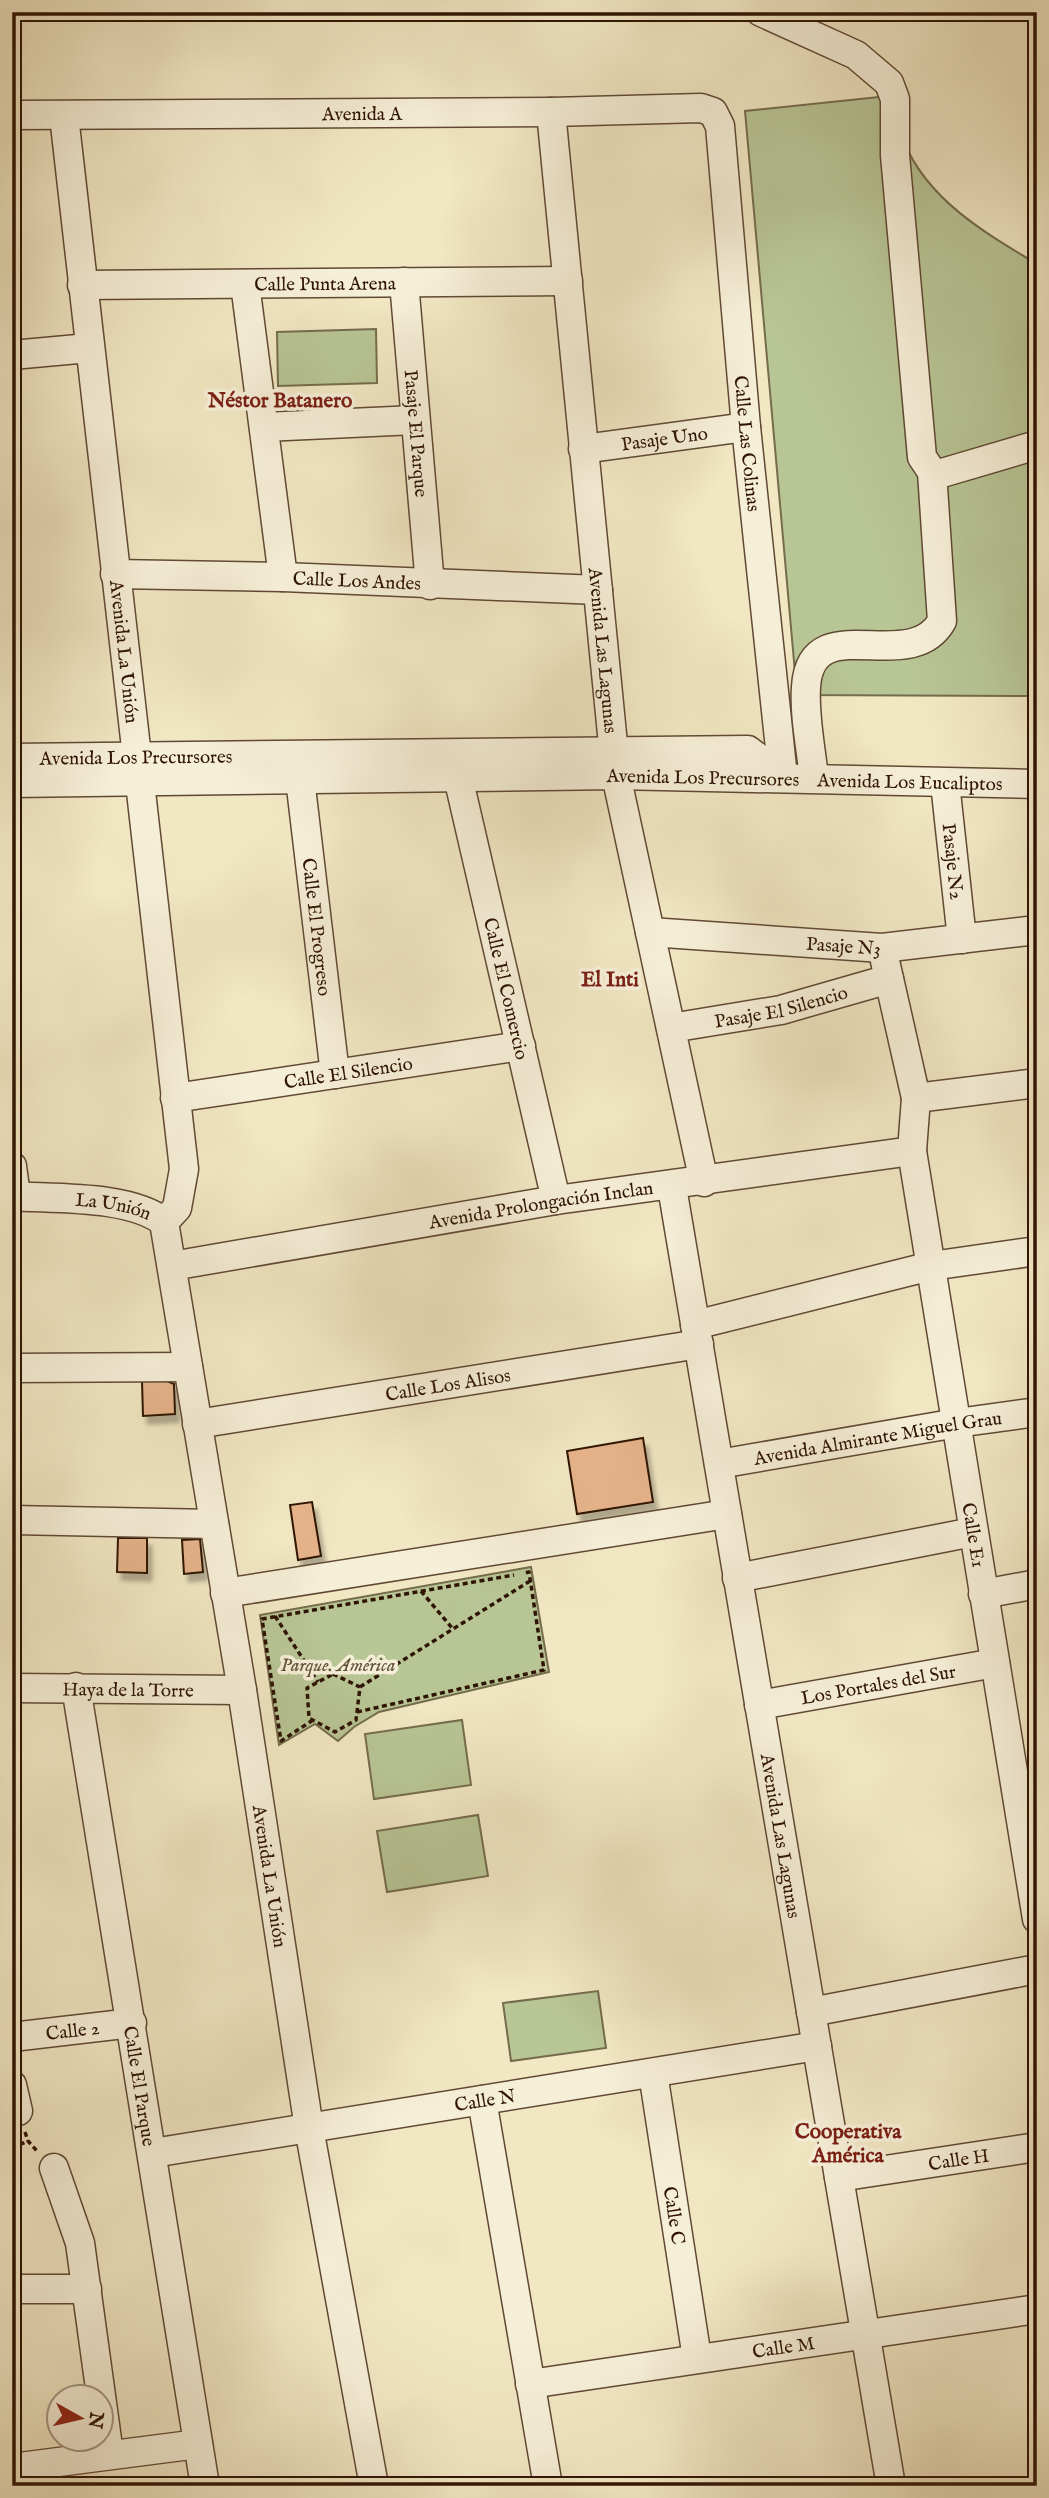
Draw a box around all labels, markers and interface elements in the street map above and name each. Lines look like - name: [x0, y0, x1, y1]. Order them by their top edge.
- street label: Avenida A: [321, 103, 403, 127]
- street label: Calle Punta Arena: [254, 272, 397, 298]
- street label: Pasaje El Parque: [398, 369, 432, 499]
- street label: Calle Las Colinas: [728, 374, 765, 513]
- district label: Néstor Batanero: [207, 388, 353, 415]
- street label: Pasaje Uno: [620, 422, 709, 458]
- street label: Avenida Las Lagunas: [582, 566, 622, 735]
- street label: Calle Los Andes: [292, 567, 421, 597]
- street label: Avenida La Unión: [103, 578, 143, 725]
- street label: Avenida Los Precursores: [38, 746, 233, 772]
- street label: Avenida Los Precursores: [605, 765, 800, 793]
- street label: Avenida Los Eucaliptos: [816, 769, 1003, 797]
- street label: Pasaje N2: [935, 822, 968, 901]
- street label: Calle El Progreso: [295, 857, 336, 998]
- street label: Calle El Comercio: [477, 915, 533, 1062]
- street label: Pasaje N3: [805, 933, 882, 962]
- district label: El Inti: [581, 967, 639, 994]
- street label: Pasaje El Silencio: [713, 981, 851, 1035]
- street label: Calle El Silencio: [282, 1052, 414, 1095]
- street label: Avenida Prolongación Inclan: [426, 1177, 655, 1236]
- street label: La Unión: [74, 1189, 155, 1227]
- street label: Calle Los Alisos: [384, 1364, 513, 1408]
- street label: Avenida Almirante Miguel Grau: [751, 1407, 1004, 1472]
- street label: Calle E1: [955, 1501, 990, 1569]
- park label: Parque. América: [281, 1654, 395, 1678]
- street label: Los Portales del Sur: [799, 1660, 958, 1711]
- street label: Haya de la Torre: [62, 1678, 194, 1704]
- street label: Avenida Las Lagunas: [754, 1751, 805, 1920]
- street label: Avenida La Unión: [246, 1802, 291, 1949]
- street label: Calle 2: [45, 2017, 101, 2047]
- street label: Calle El Parque: [117, 2024, 160, 2148]
- street label: Calle N: [453, 2085, 517, 2118]
- district label: Cooperativa América: [795, 2119, 902, 2170]
- street label: Calle H: [927, 2144, 991, 2177]
- street label: Calle C: [657, 2185, 689, 2246]
- street label: Calle M: [751, 2332, 817, 2365]
- north arrow: [46, 2382, 116, 2452]
- text: N: [82, 2409, 108, 2430]

